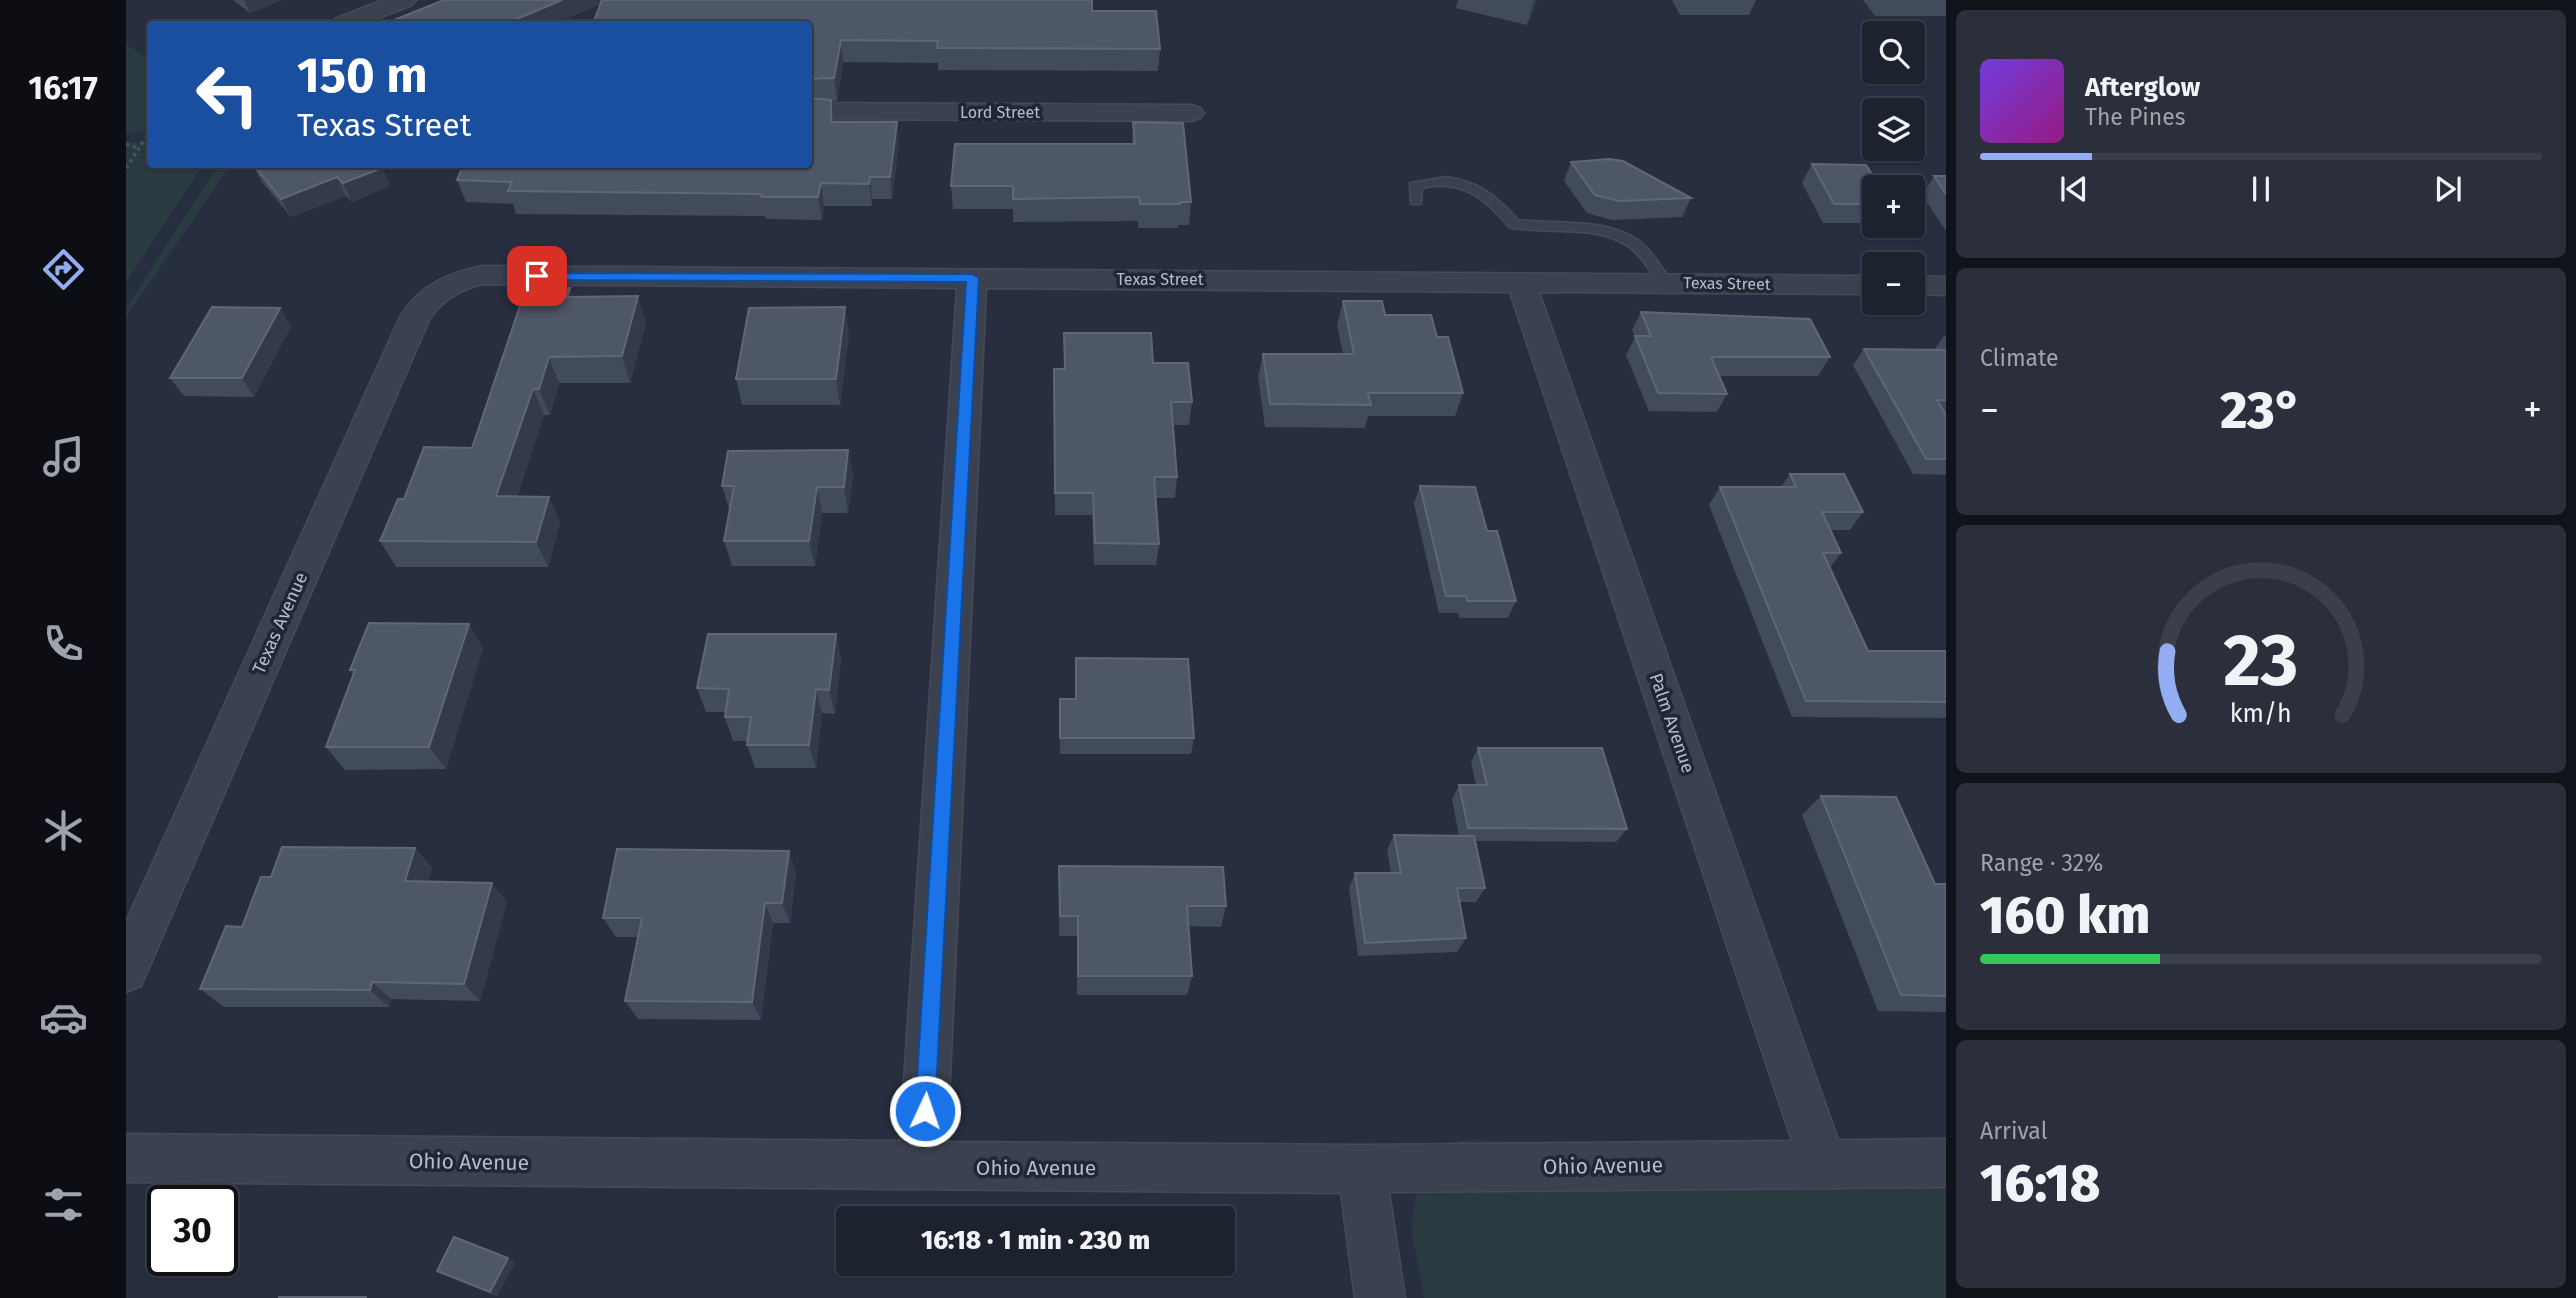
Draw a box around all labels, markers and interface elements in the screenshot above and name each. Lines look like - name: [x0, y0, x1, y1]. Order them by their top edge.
- map controls: [1862, 21, 1925, 315]
- button: search: [1862, 21, 1925, 84]
- text: 150 m: [297, 46, 428, 105]
- icon: left: [182, 49, 273, 140]
- text: 16:17: [28, 69, 98, 107]
- text: Afterglow: [2085, 72, 2200, 103]
- button: layers: [1862, 98, 1925, 161]
- street label: Lord Street: [960, 103, 1040, 122]
- text: The Pines: [2085, 103, 2186, 131]
- text: Texas Street: [297, 106, 471, 144]
- icon: previous: [2055, 170, 2093, 208]
- icon: pause: [2242, 170, 2280, 208]
- icon: next: [2429, 170, 2467, 208]
- button: +: [1862, 175, 1925, 238]
- icon: directions: [39, 245, 88, 294]
- pin: [507, 246, 567, 306]
- button: −: [1862, 252, 1925, 315]
- icon: arrive: [518, 257, 556, 295]
- street label: Texas Street: [1116, 270, 1204, 289]
- street label: Texas Street: [1683, 273, 1771, 294]
- text: Climate: [1980, 344, 2059, 372]
- text: 23°: [2220, 379, 2302, 442]
- text: −: [1980, 387, 1999, 433]
- text: +: [2523, 387, 2542, 433]
- icon: music: [39, 432, 88, 481]
- street label: Texas Avenue: [248, 569, 312, 677]
- text: 23: [2223, 617, 2299, 704]
- icon: phone: [39, 619, 88, 668]
- street label: Palm Avenue: [1645, 670, 1699, 776]
- text: km/h: [2230, 699, 2292, 729]
- icon: climate: [39, 806, 88, 855]
- text: Range · 32%: [1980, 849, 2103, 877]
- text: 160 km: [1980, 884, 2150, 947]
- icon: car: [39, 993, 88, 1042]
- position arrow: [888, 1074, 962, 1148]
- text: Arrival: [1980, 1117, 2047, 1145]
- street label: Ohio Avenue: [409, 1148, 529, 1176]
- street label: Ohio Avenue: [1543, 1152, 1663, 1180]
- text: 16:18: [1980, 1152, 2100, 1215]
- street label: Ohio Avenue: [976, 1155, 1096, 1181]
- icon: filters: [39, 1180, 88, 1229]
- speed limit sign: 30: [147, 1185, 238, 1276]
- text: 16:18 · 1 min · 230 m: [921, 1225, 1150, 1256]

